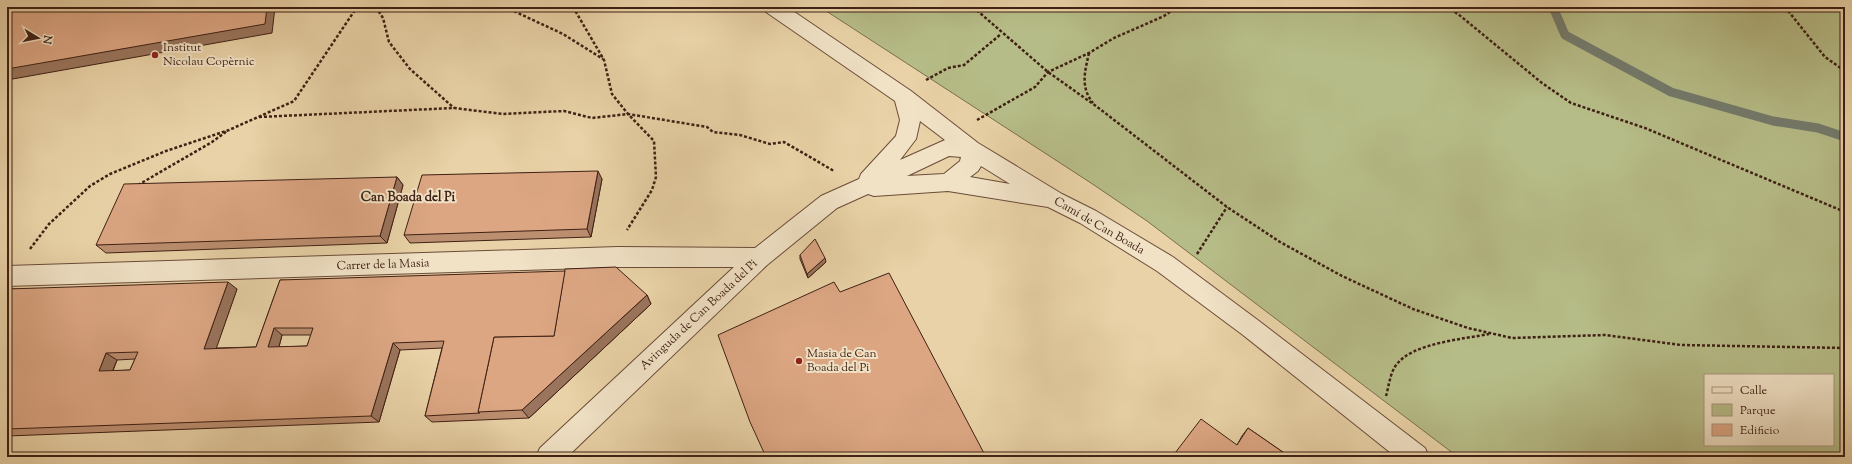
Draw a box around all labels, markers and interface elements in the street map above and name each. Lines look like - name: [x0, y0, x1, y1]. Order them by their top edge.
- north arrow: [18, 18, 58, 58]
- text: N: [38, 33, 56, 45]
- place label: Institut Nicolau Copèrnic: [163, 39, 255, 71]
- marker: Institut Nicolau Copèrnic: [150, 50, 160, 60]
- district label: Can Boada del Pi: [361, 189, 456, 207]
- street label: Camí de Can Boada: [1050, 193, 1148, 260]
- street label: Carrer de la Masia: [336, 254, 430, 276]
- street label: Avinguda de Can Boada del Pi: [636, 255, 762, 375]
- place label: Masia de Can Boada del Pi: [807, 345, 877, 377]
- marker: Masia de Can Boada del Pi: [794, 356, 804, 366]
- legend: [1704, 374, 1834, 446]
- text: Calle: [1740, 382, 1768, 400]
- text: Parque: [1740, 402, 1776, 420]
- text: Edificio: [1740, 422, 1780, 440]

